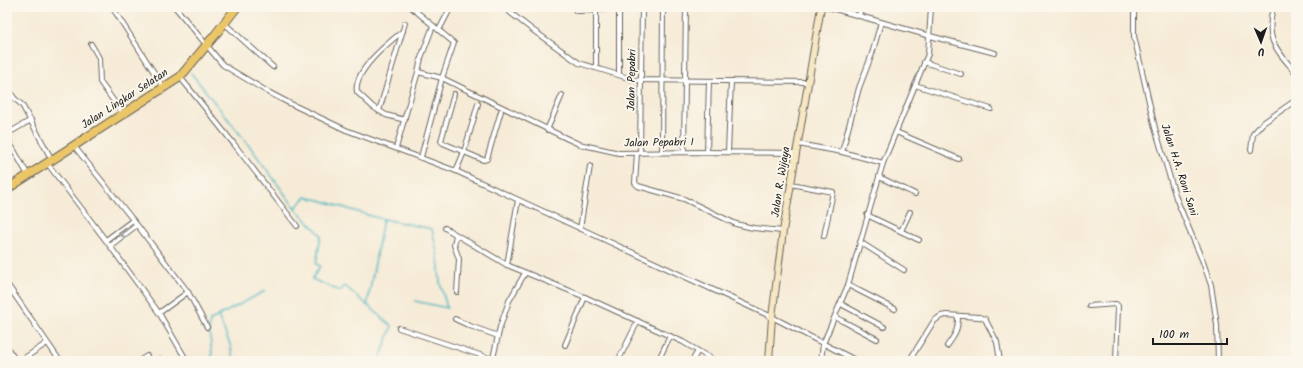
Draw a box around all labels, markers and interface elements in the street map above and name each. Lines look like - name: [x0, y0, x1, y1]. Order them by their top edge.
- north arrow: [1241, 22, 1281, 62]
- text: U: [1257, 42, 1265, 60]
- street label: Jalan Pepabri: [622, 49, 642, 111]
- street label: Jalan Lingkar Selatan: [78, 64, 172, 134]
- street label: Jalan H.A. Roni Sani: [1156, 122, 1202, 219]
- street label: Jalan Pepabri I: [624, 133, 694, 153]
- street label: Jalan R. Wijaya: [767, 145, 795, 219]
- one-way arrow: [121, 231, 128, 238]
- scale bar: [1153, 320, 1227, 346]
- text: 100 m: [1159, 325, 1190, 344]

